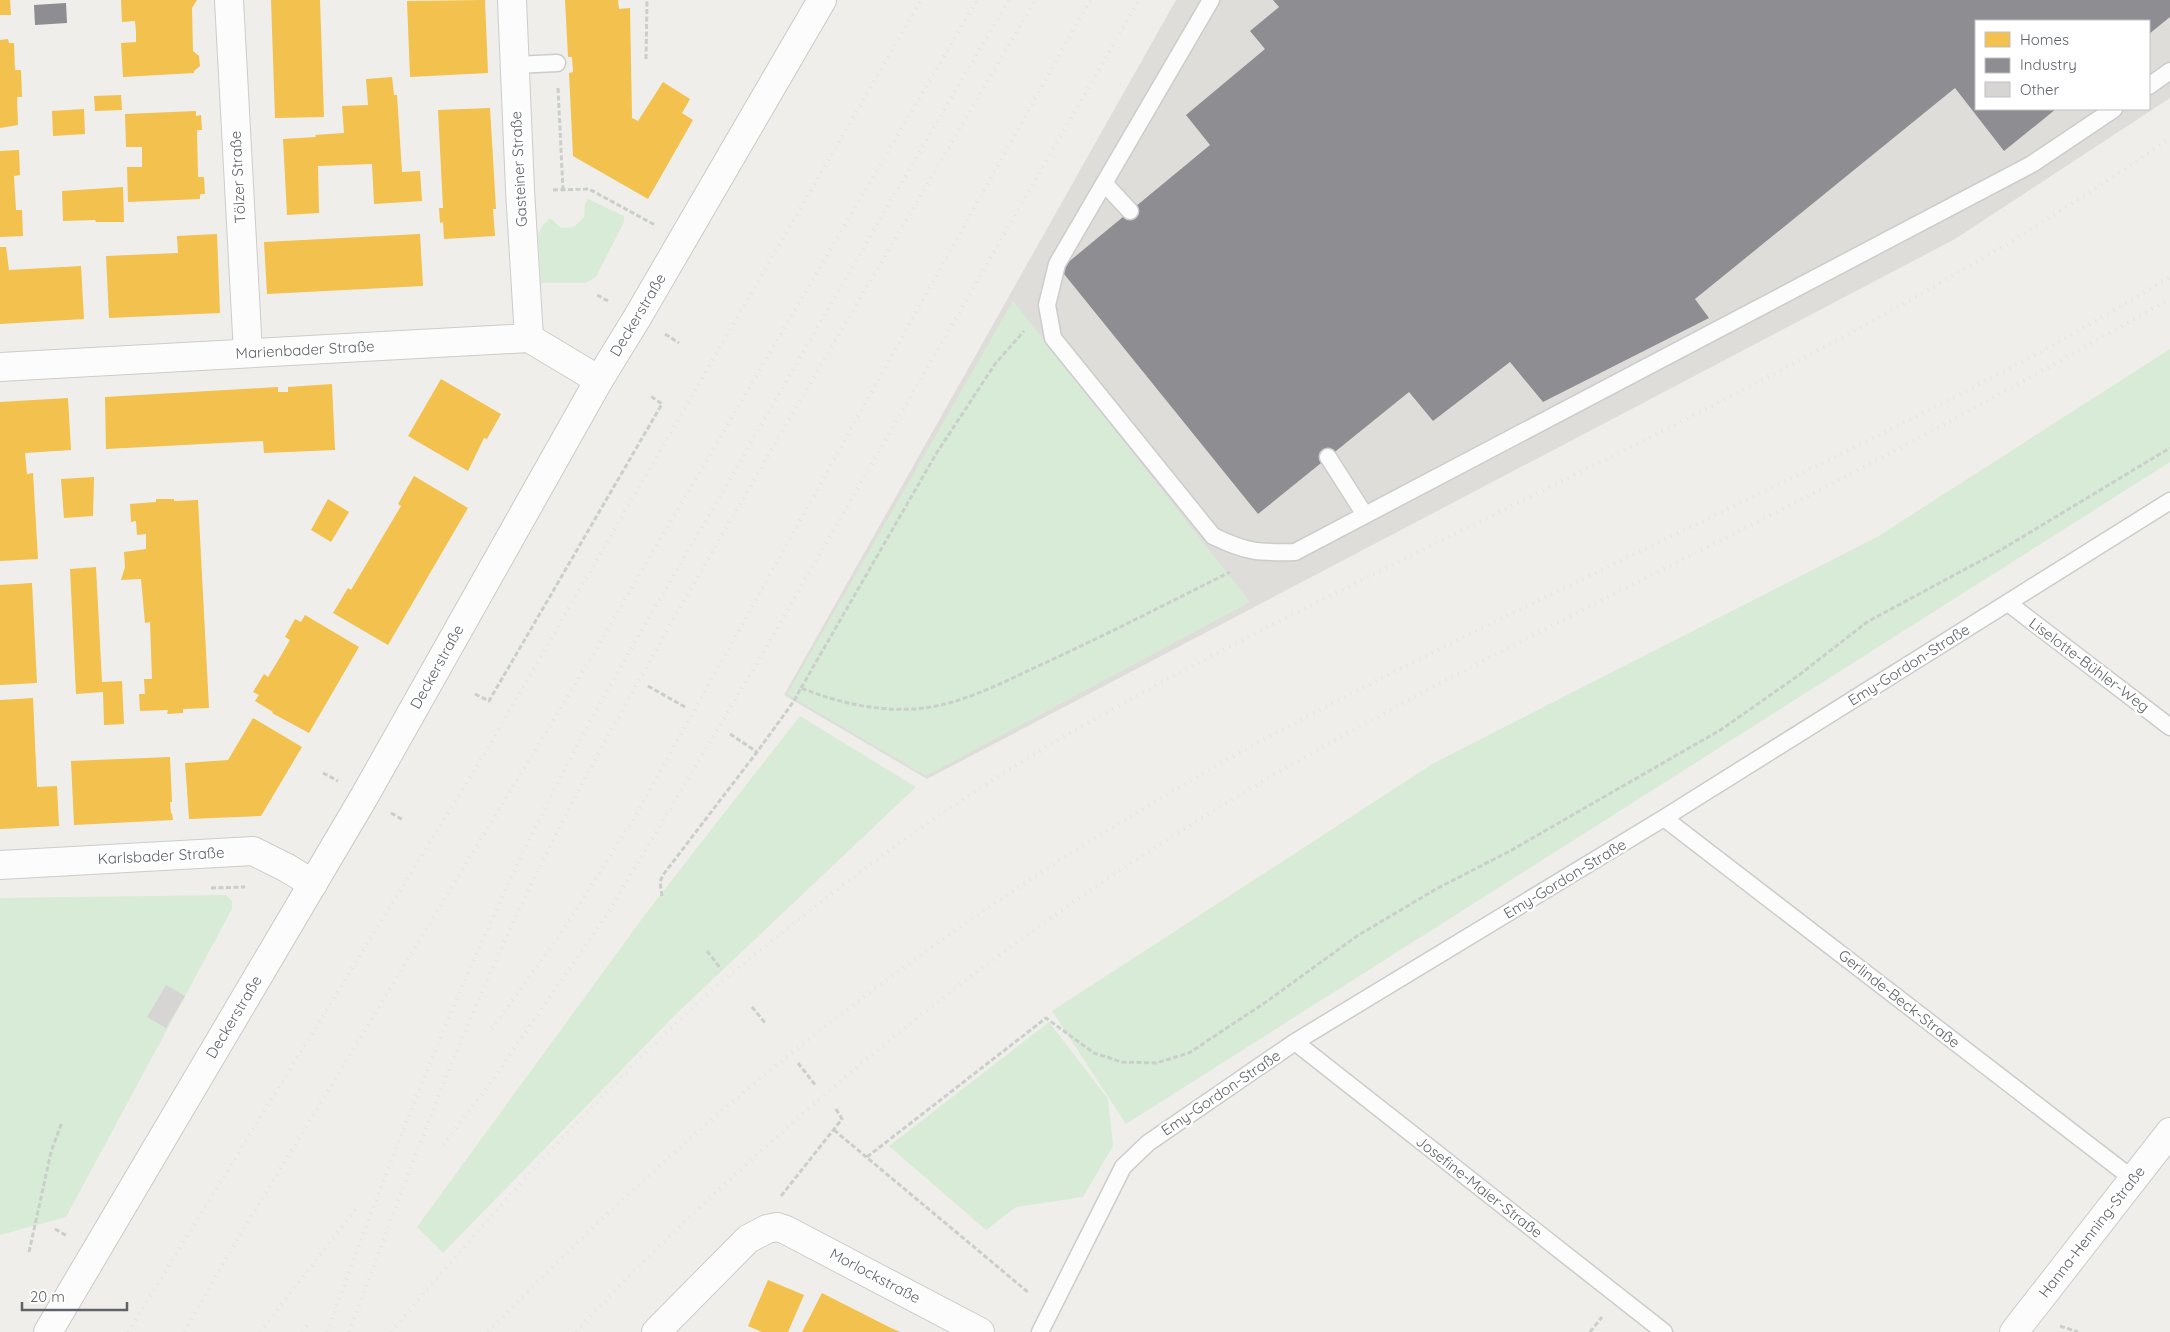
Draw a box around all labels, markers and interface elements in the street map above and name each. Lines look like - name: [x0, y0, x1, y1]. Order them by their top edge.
- legend: [1975, 20, 2150, 110]
- text: Homes: [2020, 30, 2069, 49]
- text: Industry: [2020, 55, 2077, 74]
- text: Other: [2020, 80, 2060, 99]
- street label: Gasteiner Straße: [506, 110, 531, 228]
- street label: Tölzer Straße: [226, 130, 249, 224]
- street label: Deckerstraße: [605, 270, 670, 360]
- street label: Marienbader Straße: [235, 336, 375, 363]
- street label: Liselotte-Bühler-Weg: [2025, 613, 2153, 716]
- street label: Emy-Gordon-Straße: [1844, 619, 1973, 710]
- street label: Deckerstraße: [406, 621, 468, 712]
- street label: Emy-Gordon-Straße: [1500, 834, 1630, 923]
- street label: Karlsbader Straße: [97, 843, 225, 868]
- street label: Gerlinde-Beck-Straße: [1835, 945, 1964, 1052]
- street label: Deckerstraße: [201, 972, 266, 1062]
- street label: Emy-Gordon-Straße: [1157, 1046, 1284, 1140]
- street label: Josefine-Maier-Straße: [1412, 1131, 1546, 1242]
- street label: Hanna-Henning-Straße: [2034, 1162, 2149, 1301]
- street label: Morlockstraße: [827, 1244, 924, 1307]
- scale bar: [22, 1280, 128, 1312]
- text: 20 m: [30, 1287, 65, 1306]

